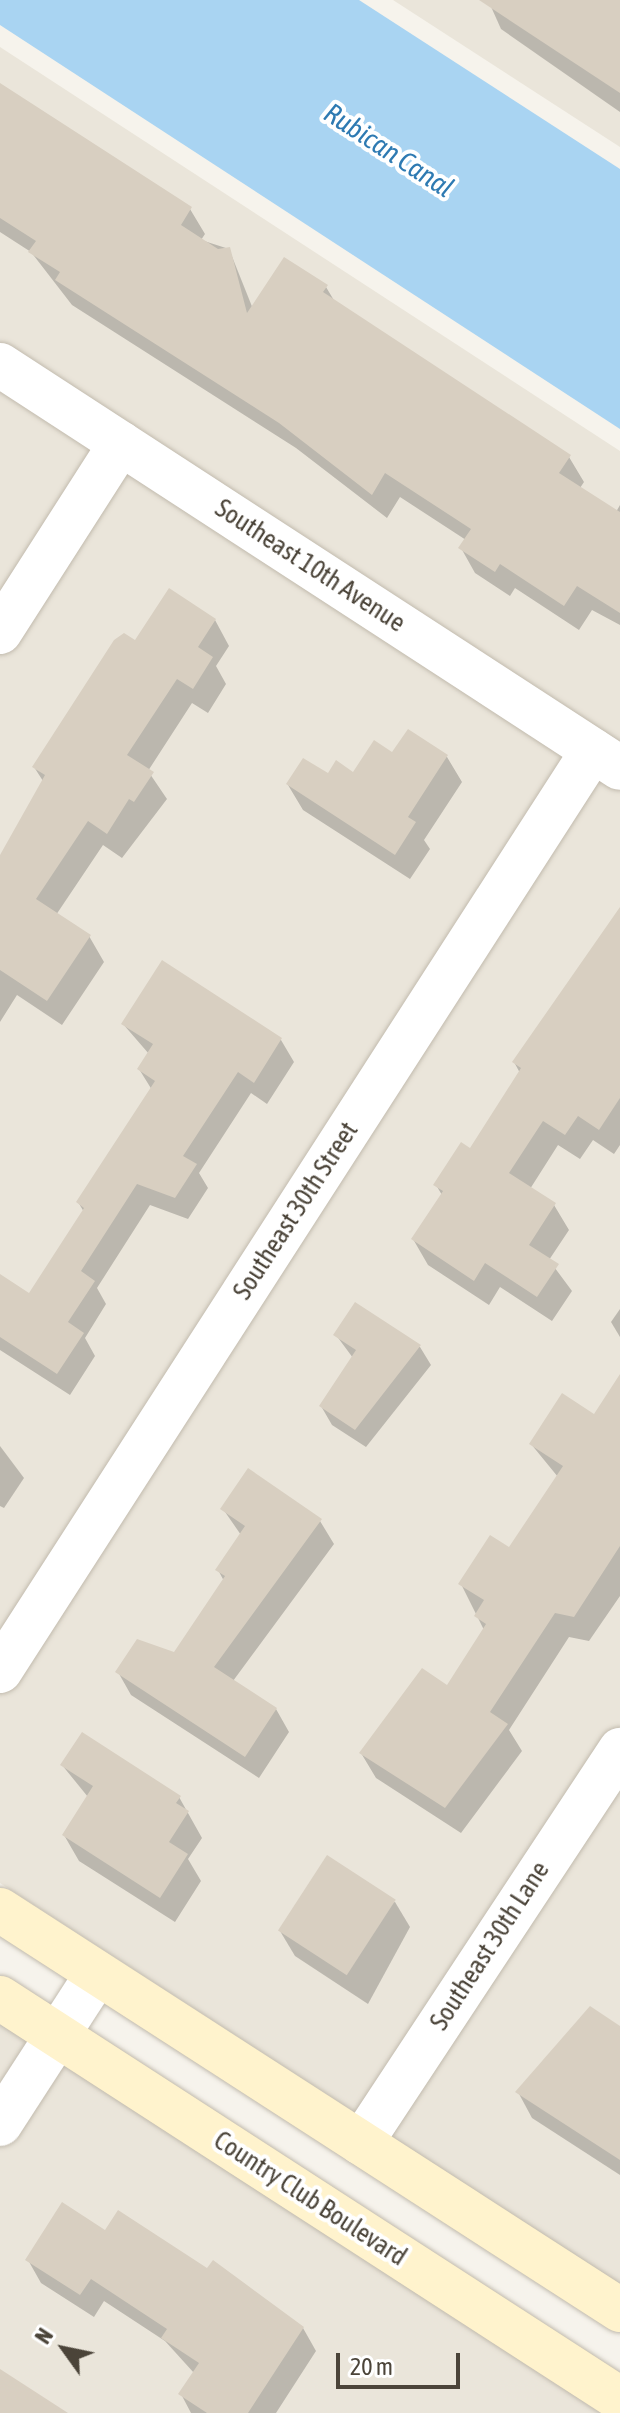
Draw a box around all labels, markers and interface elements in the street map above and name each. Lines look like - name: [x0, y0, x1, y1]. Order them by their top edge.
- water label: Rubican Canal: [318, 96, 460, 204]
- street label: Southeast 10th Avenue: [209, 493, 411, 639]
- street label: Southeast 30th Street: [227, 1117, 365, 1305]
- street label: Southeast 30th Lane: [424, 1856, 556, 2036]
- street label: Country Club Boulevard: [208, 2125, 412, 2273]
- north arrow: [24, 2309, 104, 2389]
- text: N: [29, 2323, 58, 2348]
- scale bar: [340, 2337, 464, 2387]
- text: 20 m: [350, 2353, 393, 2380]

